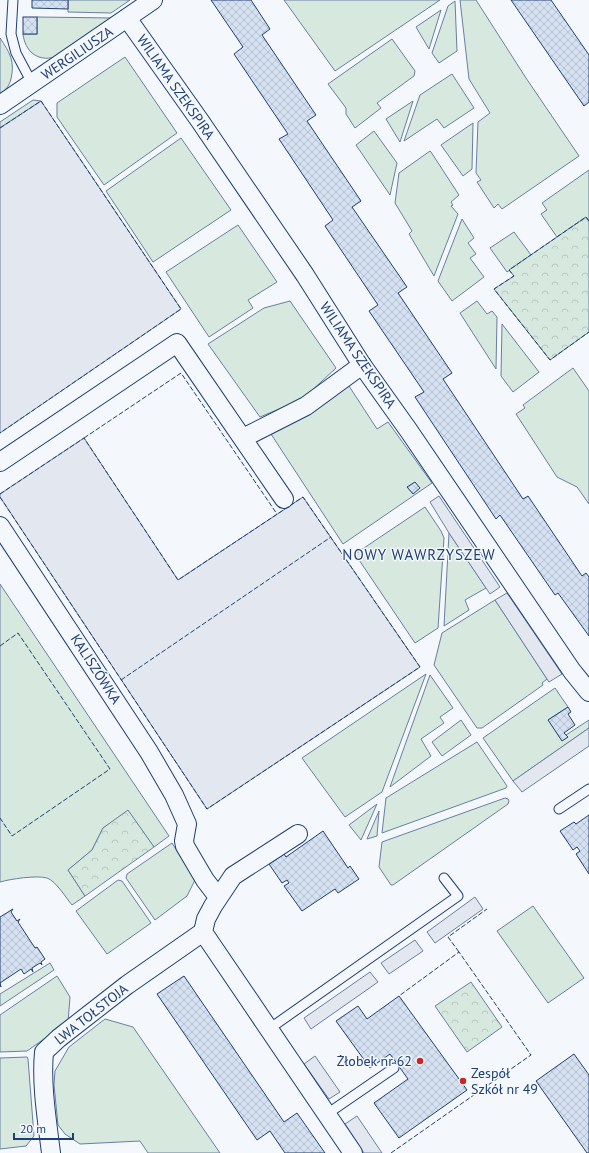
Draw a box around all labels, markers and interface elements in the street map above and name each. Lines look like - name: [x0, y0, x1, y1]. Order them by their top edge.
- street label: WERGILIUSZA: [38, 22, 117, 84]
- street label: WILIAMA SZEKSPIRA: [133, 31, 219, 144]
- street label: WILIAMA SZEKSPIRA: [316, 298, 401, 412]
- district label: NOWY WAWRZYSZEW: [342, 545, 496, 564]
- street label: KALISZÓWKA: [67, 631, 126, 708]
- street label: LWA TOŁSTOJA: [51, 979, 132, 1048]
- place label: Żłobek nr 62: [337, 1052, 412, 1070]
- marker: Żłobek nr 62: [415, 1056, 425, 1066]
- place label: Zespół Szkół nr 49: [471, 1064, 538, 1098]
- marker: Zespół Szkół nr 49: [458, 1076, 468, 1086]
- scale bar: [14, 1115, 73, 1141]
- text: 20 m: [20, 1121, 46, 1136]

